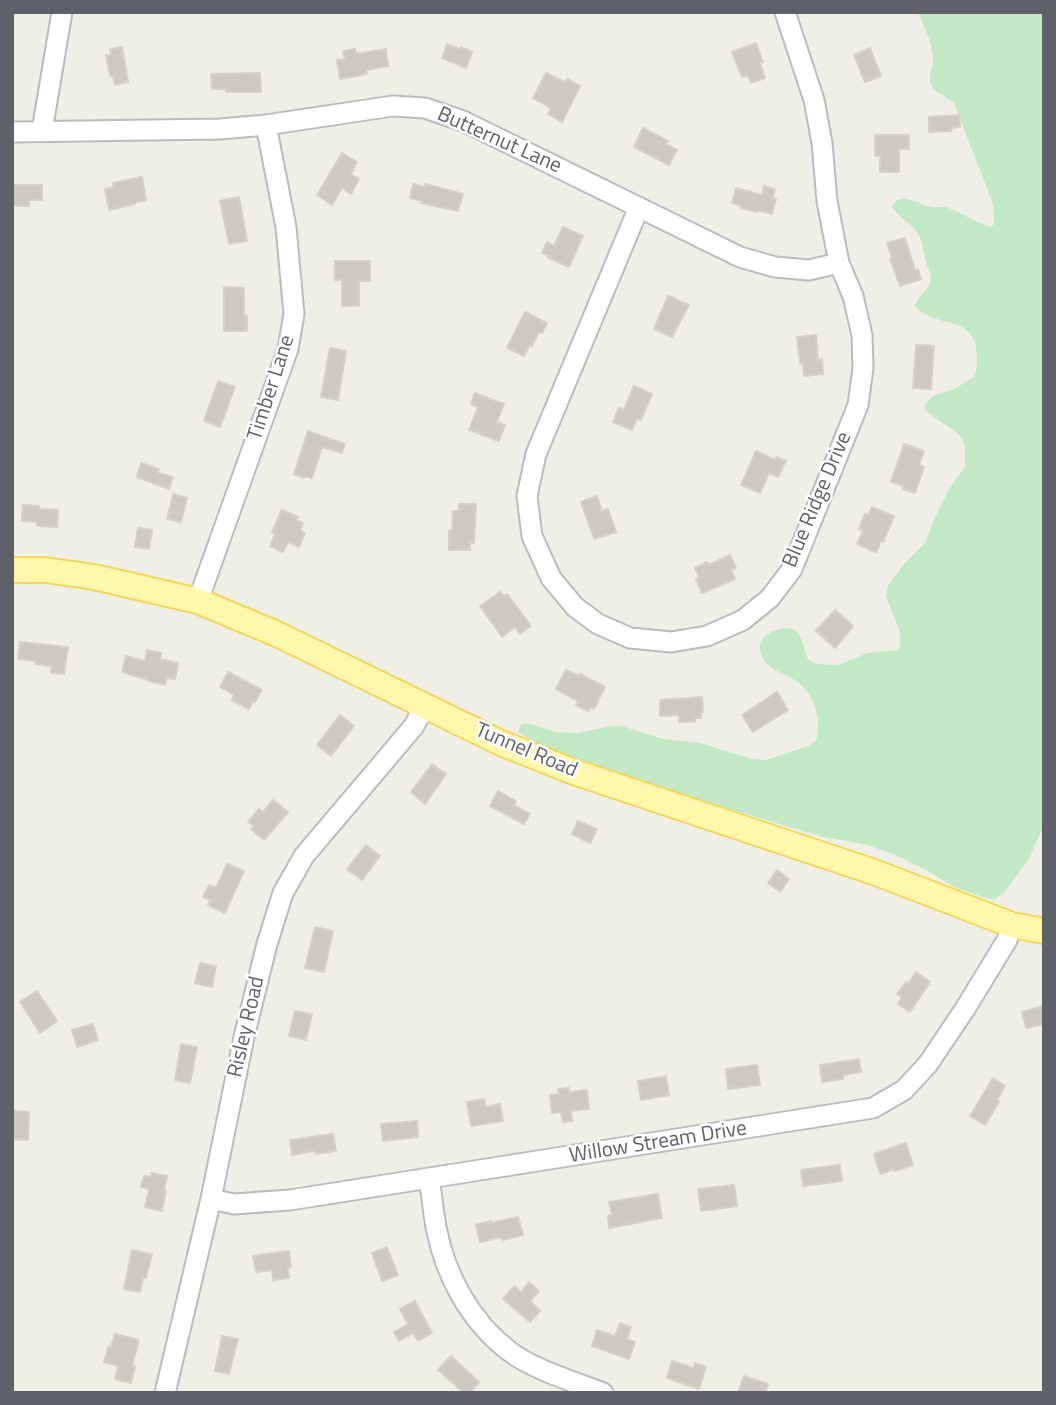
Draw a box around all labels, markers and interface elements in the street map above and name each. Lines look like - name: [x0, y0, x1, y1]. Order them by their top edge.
- street label: Butternut Lane: [433, 102, 565, 180]
- street label: Timber Lane: [243, 332, 301, 444]
- street label: Blue Ridge Drive: [778, 428, 858, 572]
- street label: Tunnel Road: [471, 718, 581, 784]
- street label: Risley Road: [223, 974, 271, 1080]
- street label: Willow Stream Drive: [567, 1117, 749, 1169]

